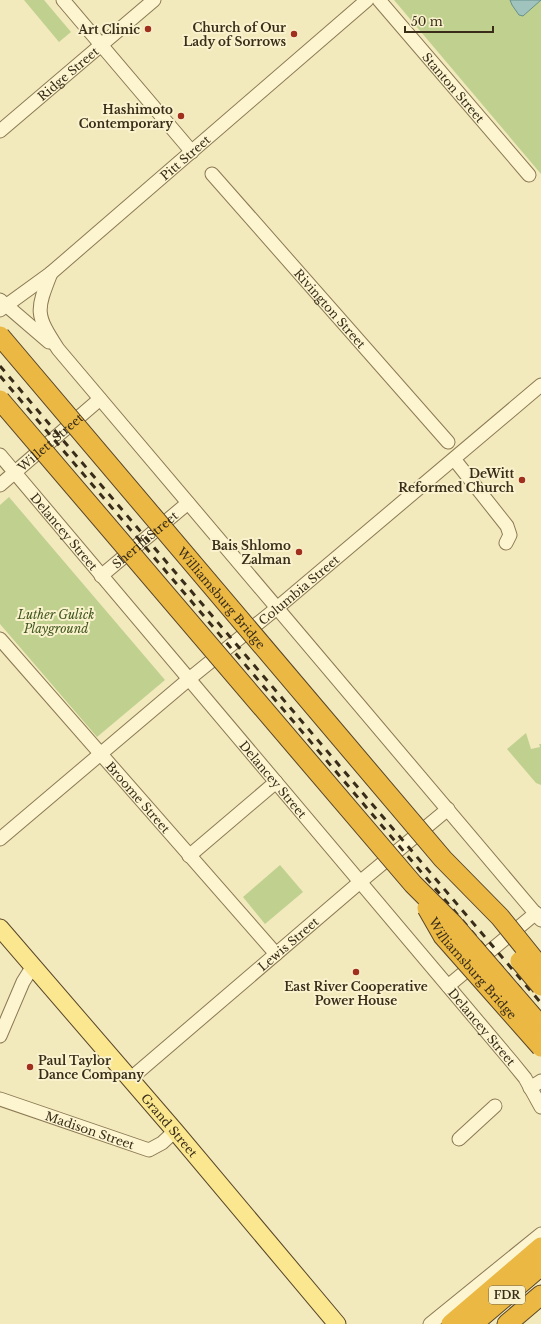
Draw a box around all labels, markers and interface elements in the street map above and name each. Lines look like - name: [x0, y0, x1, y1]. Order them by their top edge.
- scale bar: [405, 8, 493, 34]
- text: 50 m: [411, 14, 443, 29]
- place label: Church of Our Lady of Sorrows: [183, 20, 286, 49]
- place label: Art Clinic: [77, 22, 140, 37]
- marker: Art Clinic: [143, 24, 153, 34]
- marker: Church of Our Lady of Sorrows: [289, 29, 299, 39]
- street label: Ridge Street: [34, 43, 102, 103]
- street label: Stanton Street: [420, 49, 488, 126]
- place label: Hashimoto Contemporary: [79, 102, 173, 131]
- marker: Hashimoto Contemporary: [176, 111, 186, 121]
- street label: Pitt Street: [157, 131, 213, 183]
- street label: Rivington Street: [291, 266, 370, 351]
- street label: Willett Street: [13, 409, 86, 475]
- place label: DeWitt Reformed Church: [398, 466, 514, 495]
- marker: DeWitt Reformed Church: [517, 475, 527, 485]
- street label: Delancey Street: [28, 490, 102, 573]
- street label: Sheriff Street: [109, 507, 181, 571]
- place label: Bais Shlomo Zalman: [212, 538, 291, 567]
- street label: Williamsburg Bridge: [174, 543, 269, 652]
- marker: Bais Shlomo Zalman: [294, 547, 304, 557]
- street label: Columbia Street: [255, 551, 342, 628]
- park label: Luther Gulick Playground: [17, 607, 94, 636]
- street label: Delancey Street: [237, 737, 310, 821]
- street label: Broome Street: [103, 758, 174, 836]
- street label: Lewis Street: [255, 913, 322, 974]
- street label: Williamsburg Bridge: [426, 914, 520, 1022]
- marker: East River Cooperative Power House: [351, 967, 361, 977]
- place label: East River Cooperative Power House: [284, 979, 428, 1008]
- street label: Delancey Street: [445, 985, 519, 1069]
- place label: Paul Taylor Dance Company: [38, 1053, 144, 1082]
- marker: Paul Taylor Dance Company: [25, 1062, 35, 1072]
- street label: Grand Street: [138, 1090, 201, 1160]
- street label: Madison Street: [43, 1108, 137, 1152]
- road number: FDR: [489, 1286, 525, 1304]

